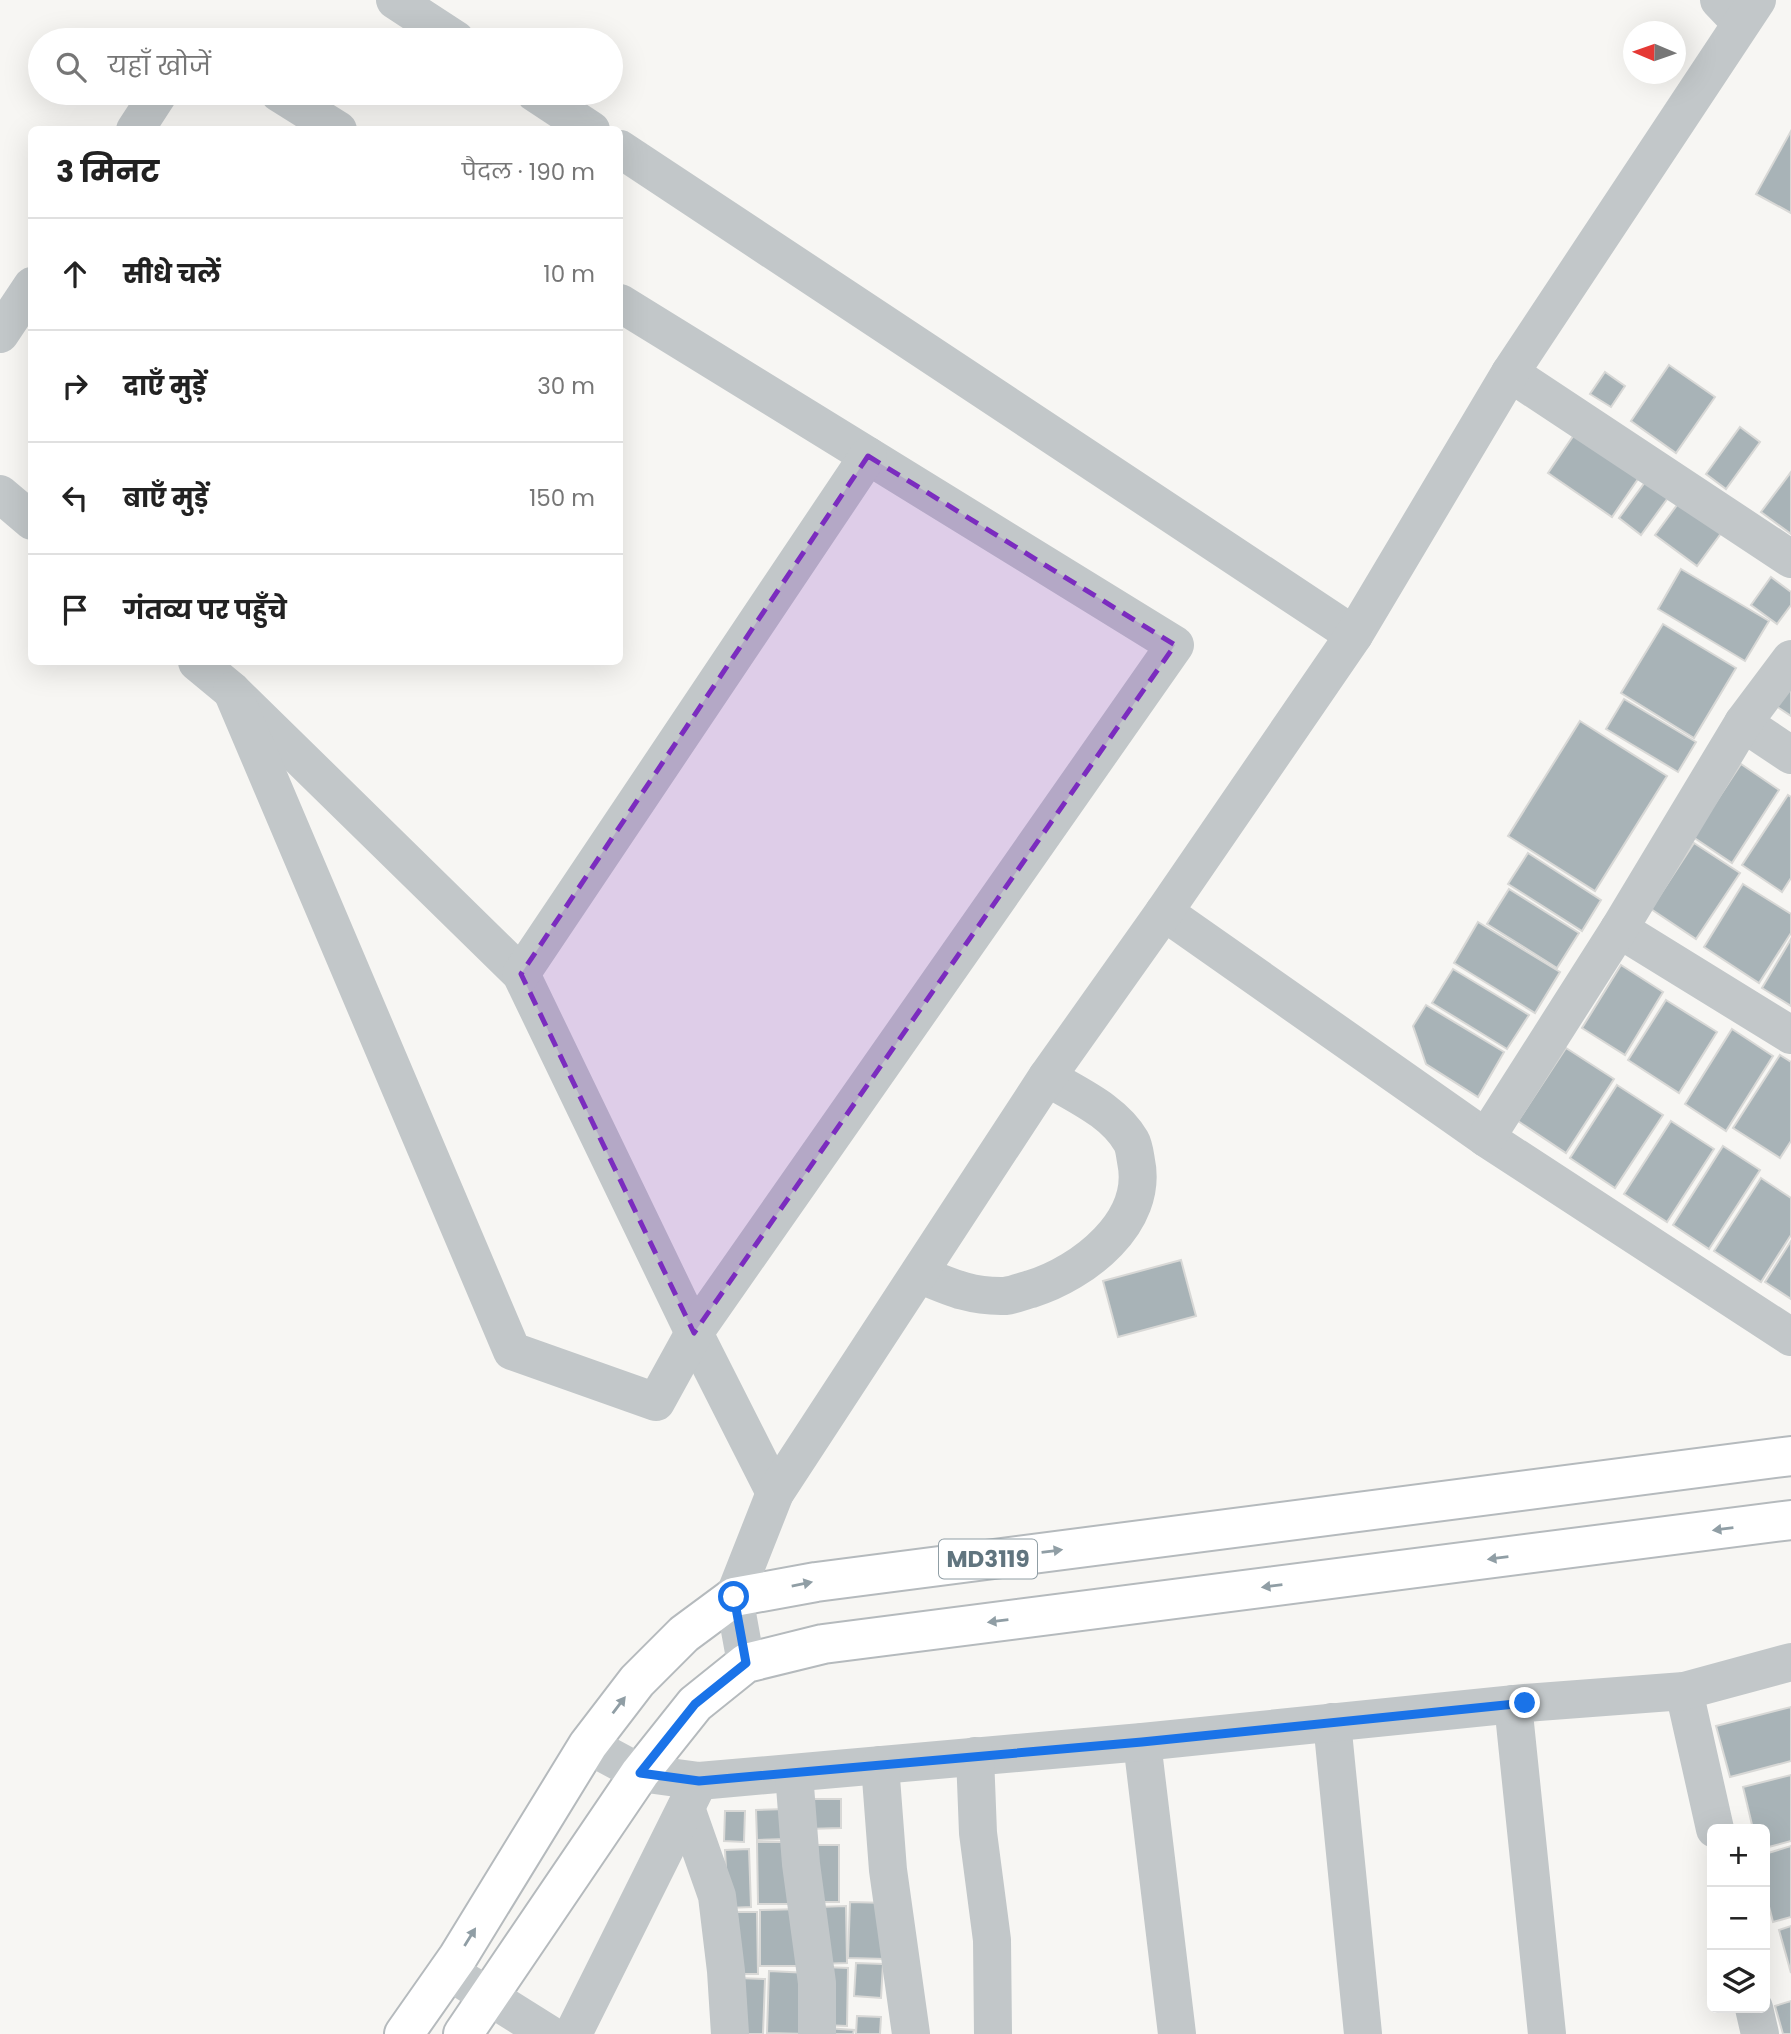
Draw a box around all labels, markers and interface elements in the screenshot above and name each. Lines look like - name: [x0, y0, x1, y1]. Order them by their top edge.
- north arrow: [1623, 21, 1686, 84]
- search box: [28, 28, 623, 105]
- icon: search: [52, 48, 90, 86]
- text: यहाँ खोजें: [108, 48, 211, 84]
- text: 3 मिनट: [56, 150, 159, 193]
- text: पैदल · 190 m: [462, 156, 595, 188]
- icon: ahead: [56, 255, 94, 293]
- text: सीधे चलें: [123, 256, 221, 292]
- text: 10 m: [543, 258, 595, 290]
- icon: right: [56, 367, 94, 405]
- text: दाएँ मुड़ें: [123, 368, 206, 404]
- text: 30 m: [537, 370, 595, 402]
- icon: left: [56, 479, 94, 517]
- text: बाएँ मुड़ें: [123, 480, 208, 516]
- text: 150 m: [529, 482, 595, 514]
- icon: arrive: [56, 591, 94, 629]
- text: गंतव्य पर पहुँचे: [123, 592, 287, 628]
- one-way arrow: [1712, 1523, 1734, 1534]
- road number: MD3119: [939, 1540, 1037, 1578]
- one-way arrow: [1041, 1546, 1063, 1557]
- one-way arrow: [1486, 1552, 1508, 1563]
- one-way arrow: [791, 1579, 813, 1590]
- route start: [718, 1581, 749, 1612]
- one-way arrow: [1261, 1581, 1283, 1592]
- one-way arrow: [987, 1616, 1009, 1627]
- route end: [1509, 1687, 1540, 1718]
- one-way arrow: [612, 1695, 626, 1714]
- map controls: [1707, 1824, 1770, 2013]
- button: +: [1707, 1824, 1770, 1887]
- button: −: [1707, 1887, 1770, 1950]
- one-way arrow: [464, 1928, 476, 1947]
- button: layers: [1707, 1950, 1770, 2013]

